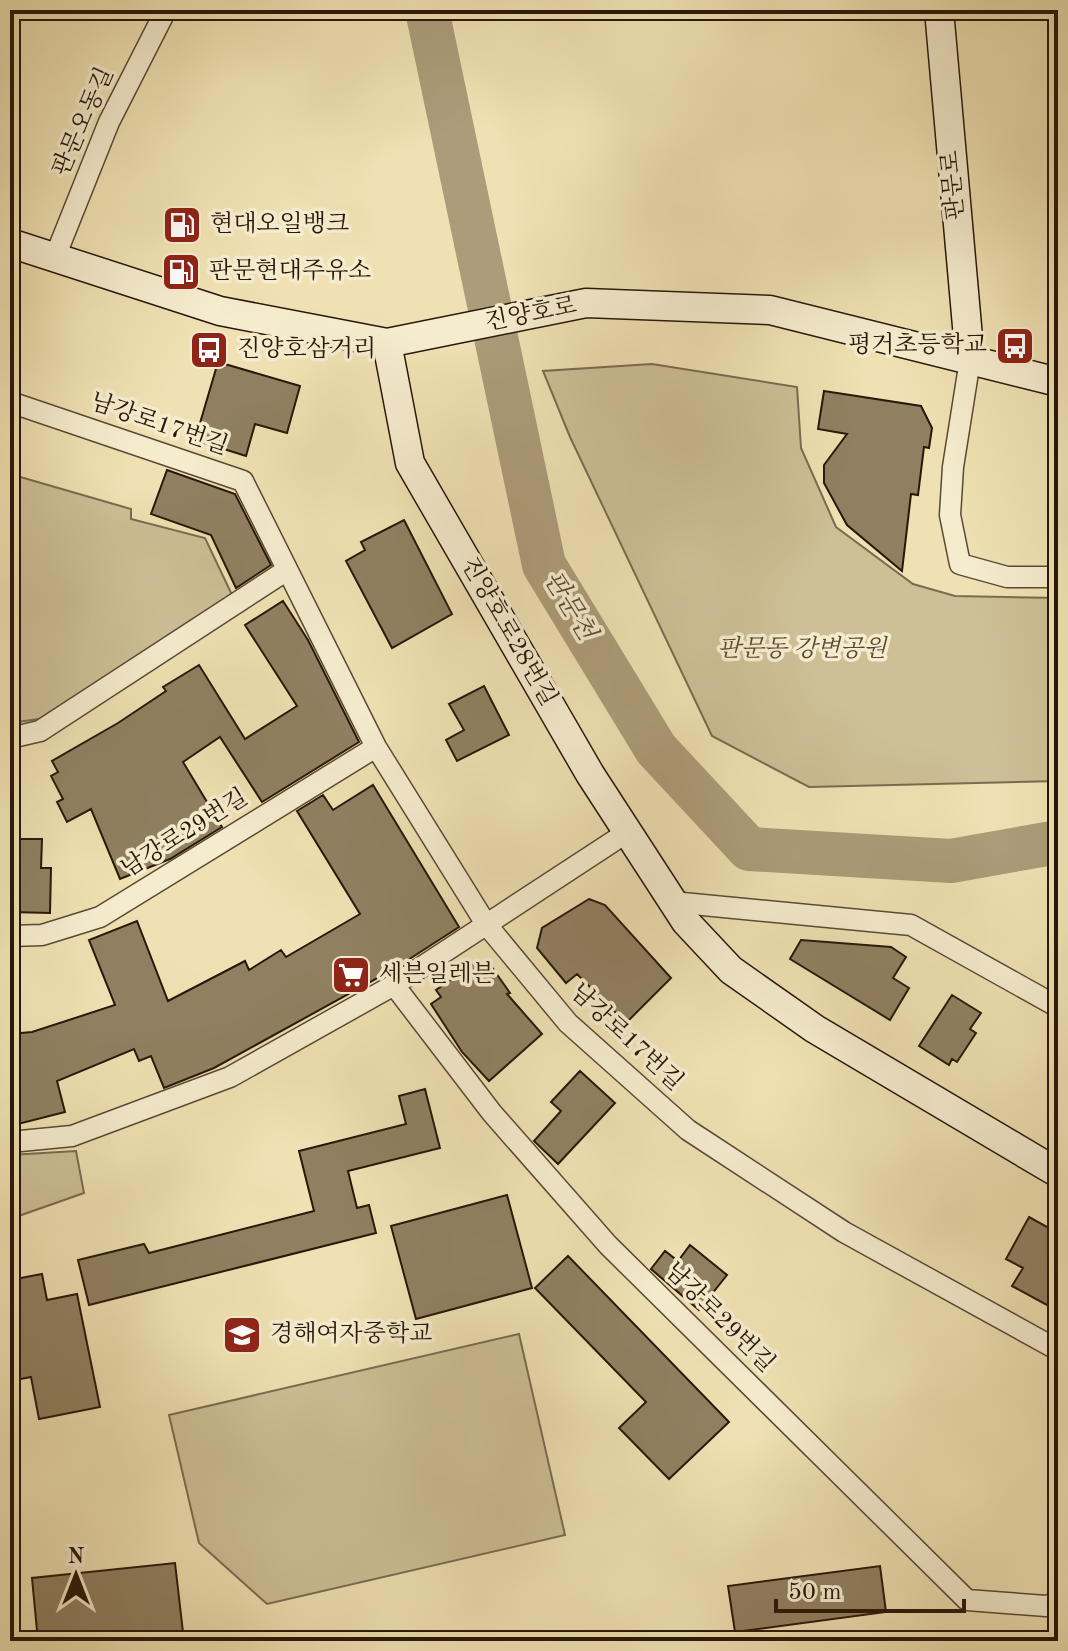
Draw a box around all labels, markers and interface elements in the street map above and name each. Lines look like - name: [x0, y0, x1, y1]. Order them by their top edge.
- street label: 판문오동길: [48, 63, 119, 180]
- street label: 판문로: [937, 149, 969, 221]
- fuel station icon: 현대오일뱅크: [161, 204, 203, 246]
- place label: 현대오일뱅크: [210, 211, 349, 237]
- fuel station icon: 판문현대주유소: [160, 251, 202, 293]
- place label: 판문현대주유소: [209, 258, 371, 284]
- street label: 진양호로: [483, 292, 579, 336]
- bus stop icon: 평거초등학교: [994, 325, 1036, 367]
- bus stop icon: 진양호삼거리: [188, 329, 230, 371]
- place label: 평거초등학교: [848, 332, 987, 358]
- place label: 진양호삼거리: [237, 336, 376, 362]
- street label: 남강로17번길: [87, 388, 232, 460]
- street label: 진양호로28번길: [456, 553, 562, 710]
- water label: 판문천: [538, 565, 603, 647]
- park label: 판문동 강변공원: [717, 635, 888, 662]
- street label: 남강로29번길: [117, 784, 252, 882]
- supermarket icon: 세븐일레븐: [330, 954, 372, 996]
- place label: 세븐일레븐: [379, 960, 495, 987]
- street label: 남강로17번길: [565, 979, 688, 1096]
- street label: 남강로29번길: [660, 1257, 780, 1377]
- school or university icon: 경해여자중학교: [221, 1314, 263, 1356]
- place label: 경해여자중학교: [270, 1321, 432, 1347]
- north arrow: [36, 1535, 116, 1615]
- text: N: [68, 1546, 85, 1568]
- scale bar: [776, 1563, 964, 1613]
- text: 50 m: [788, 1581, 842, 1605]

